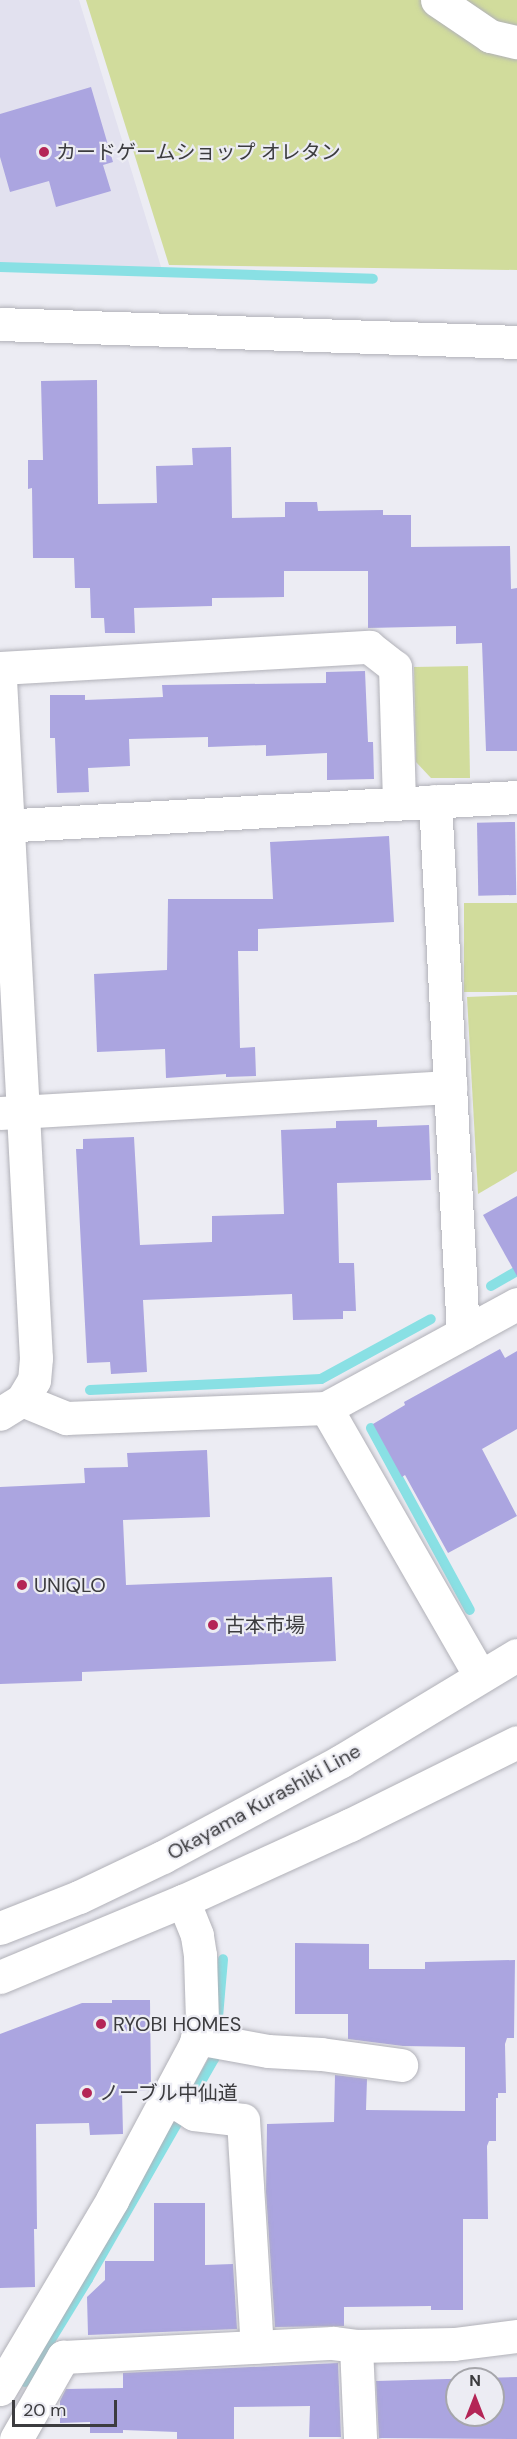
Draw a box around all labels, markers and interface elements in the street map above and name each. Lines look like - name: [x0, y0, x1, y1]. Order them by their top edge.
- place label: カードゲームショップ オレタン: [56, 140, 341, 164]
- marker: カードゲームショップ オレタン: [37, 145, 51, 159]
- place label: UNIQLO: [34, 1573, 106, 1597]
- marker: UNIQLO: [15, 1578, 29, 1592]
- place label: 古本市場: [225, 1613, 305, 1637]
- marker: 古本市場: [206, 1618, 220, 1632]
- street label: Okayama Kurashiki Line: [163, 1739, 365, 1865]
- place label: RYOBI HOMES: [113, 2012, 241, 2036]
- marker: RYOBI HOMES: [94, 2017, 108, 2031]
- place label: ノーブル中仙道: [99, 2081, 239, 2105]
- marker: ノーブル中仙道: [80, 2086, 94, 2100]
- north arrow: [445, 2367, 505, 2427]
- text: N: [469, 2370, 481, 2391]
- scale bar: [15, 2388, 120, 2426]
- text: 20 m: [23, 2398, 66, 2422]

